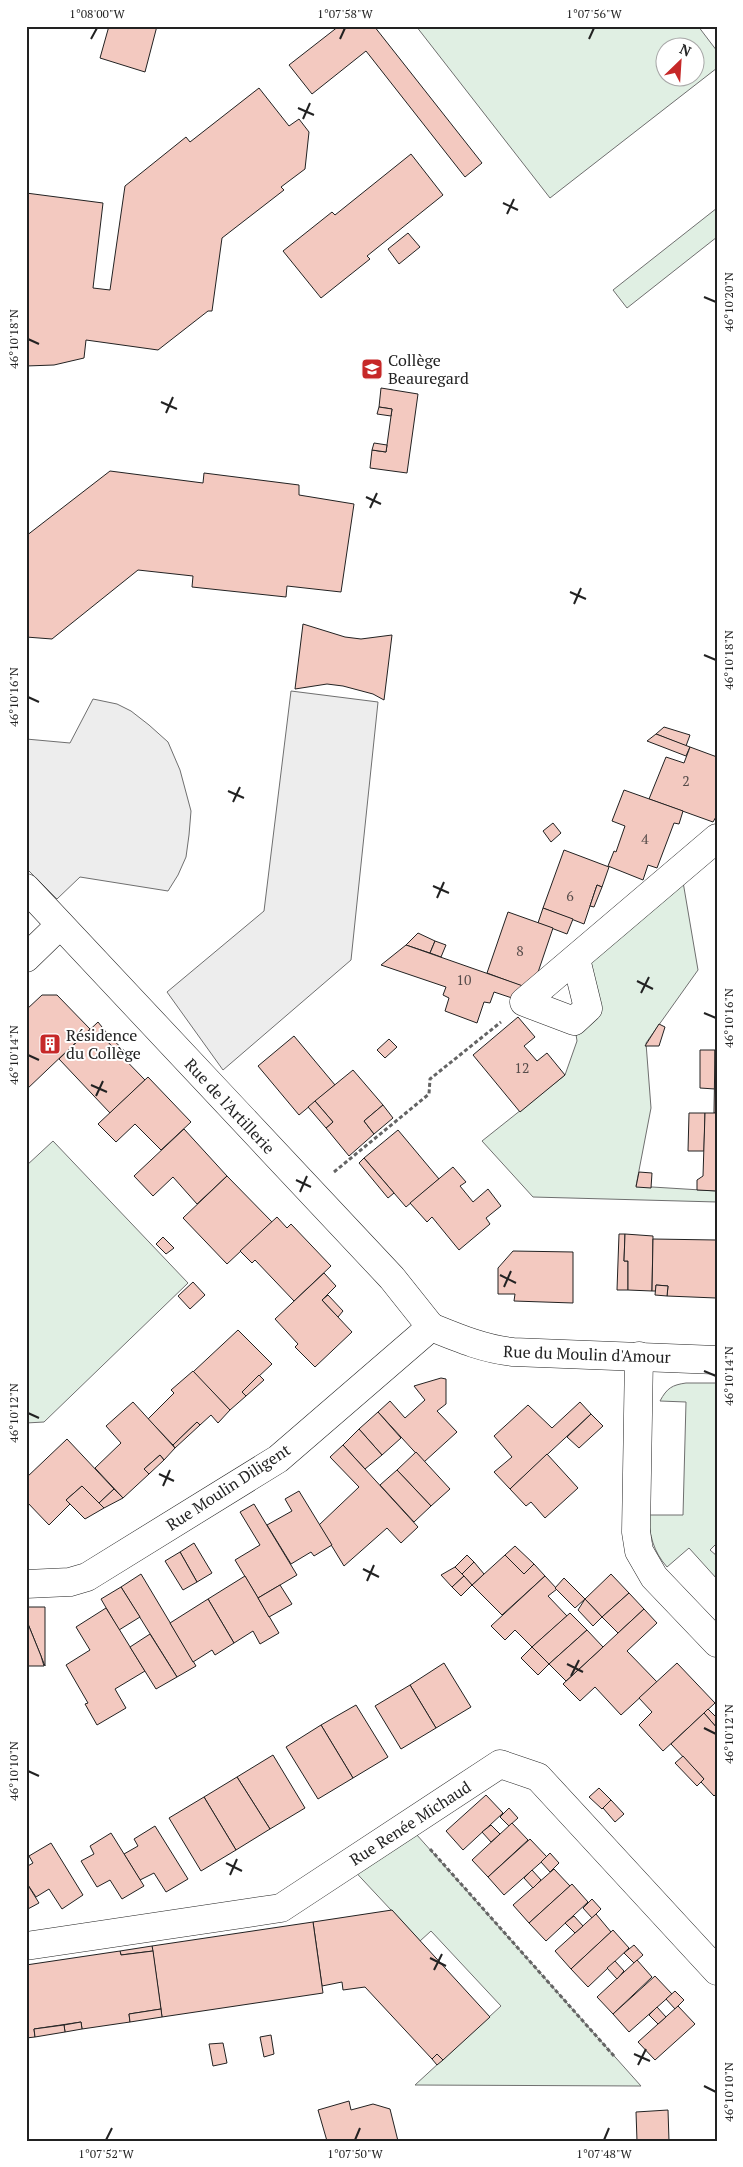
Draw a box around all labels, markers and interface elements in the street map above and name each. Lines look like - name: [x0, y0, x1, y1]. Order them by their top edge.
- text: 1°08'00"W: [69, 6, 126, 21]
- text: 1°07'58"W: [317, 6, 374, 21]
- text: 1°07'56"W: [566, 6, 623, 21]
- north arrow: [656, 38, 706, 88]
- text: N: [677, 39, 695, 61]
- text: 46°10'20"N: [721, 272, 736, 332]
- text: 46°10'18"N: [6, 309, 21, 369]
- place label: Collège Beauregard: [388, 349, 469, 389]
- school or university icon: Collège Beauregard: [360, 357, 384, 381]
- text: 46°10'18"N: [721, 630, 736, 690]
- text: 46°10'16"N: [6, 667, 21, 727]
- house number: 2: [682, 771, 690, 790]
- house number: 4: [641, 829, 649, 848]
- house number: 6: [566, 886, 574, 905]
- house number: 8: [516, 941, 524, 960]
- house number: 10: [457, 970, 471, 989]
- text: 46°10'16"N: [721, 988, 736, 1048]
- place label: Résidence du Collège: [66, 1024, 141, 1064]
- text: 46°10'14"N: [6, 1025, 21, 1085]
- building icon: Résidence du Collège: [38, 1032, 62, 1056]
- street label: Rue de l'Artillerie: [180, 1054, 280, 1158]
- house number: 12: [515, 1058, 529, 1077]
- street label: Rue du Moulin d'Amour: [503, 1340, 672, 1368]
- text: 46°10'14"N: [721, 1346, 736, 1406]
- text: 46°10'12"N: [6, 1383, 21, 1443]
- street label: Rue Moulin Diligent: [162, 1439, 294, 1535]
- text: 46°10'12"N: [721, 1704, 736, 1764]
- text: 46°10'10"N: [6, 1741, 21, 1801]
- street label: Rue Renée Michaud: [345, 1775, 475, 1870]
- text: 46°10'10"N: [721, 2062, 736, 2122]
- text: 1°07'52"W: [78, 2146, 135, 2161]
- text: 1°07'50"W: [327, 2146, 384, 2161]
- text: 1°07'48"W: [576, 2146, 633, 2161]

